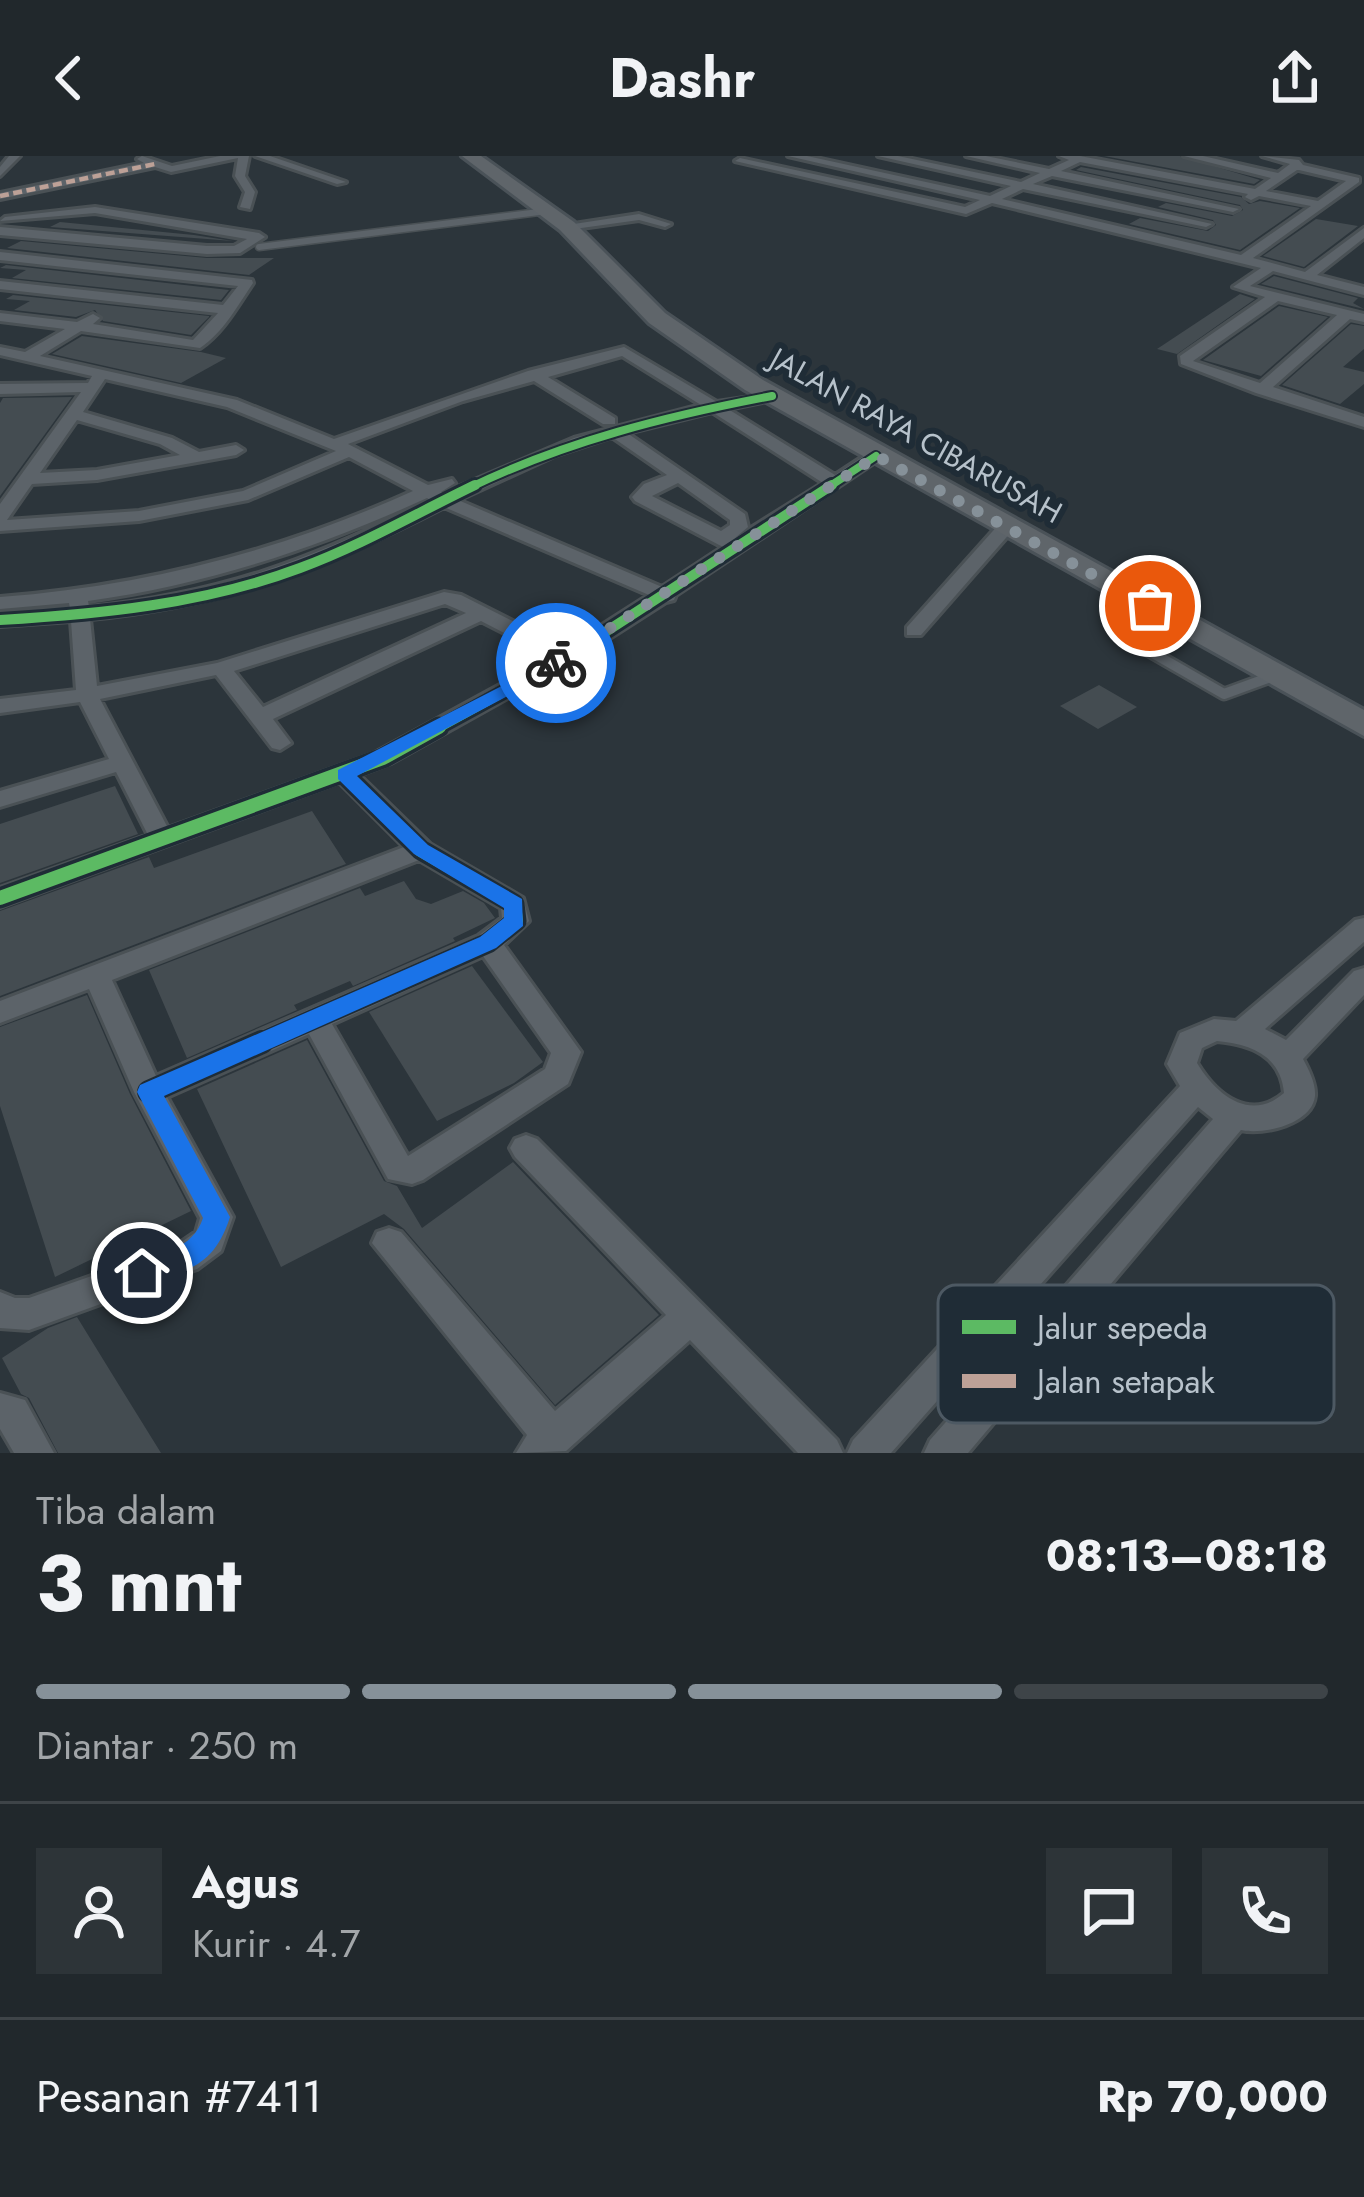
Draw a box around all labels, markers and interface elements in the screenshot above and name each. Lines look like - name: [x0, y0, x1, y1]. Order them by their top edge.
- text: Dashr: [609, 39, 755, 117]
- icon: back: [36, 45, 102, 111]
- icon: share: [1262, 45, 1328, 111]
- street label: JALAN RAYA CIBARUSAH: [759, 335, 1070, 534]
- pin: [1099, 555, 1201, 657]
- icon: bag: [1117, 573, 1183, 639]
- courier: [496, 603, 616, 723]
- icon: bike: [523, 630, 589, 696]
- pin: [91, 1222, 193, 1324]
- icon: home: [109, 1240, 175, 1306]
- legend: [938, 1285, 1334, 1423]
- text: Jalur sepeda: [1033, 1304, 1208, 1351]
- text: Jalan setapak: [1033, 1358, 1215, 1405]
- text: Tiba dalam: [36, 1482, 216, 1539]
- text: 08:13–08:18: [1046, 1523, 1328, 1588]
- text: 3 mnt: [36, 1528, 241, 1640]
- text: Diantar · 250 m: [36, 1717, 298, 1774]
- button: person: [36, 1848, 162, 1974]
- button: chat: [1046, 1848, 1172, 1974]
- button: phone: [1202, 1848, 1328, 1974]
- text: Agus: [192, 1850, 299, 1915]
- text: Kurir · 4.7: [192, 1915, 360, 1972]
- text: Pesanan #7411: [36, 2064, 322, 2129]
- text: Rp 70,000: [1097, 2064, 1328, 2129]

